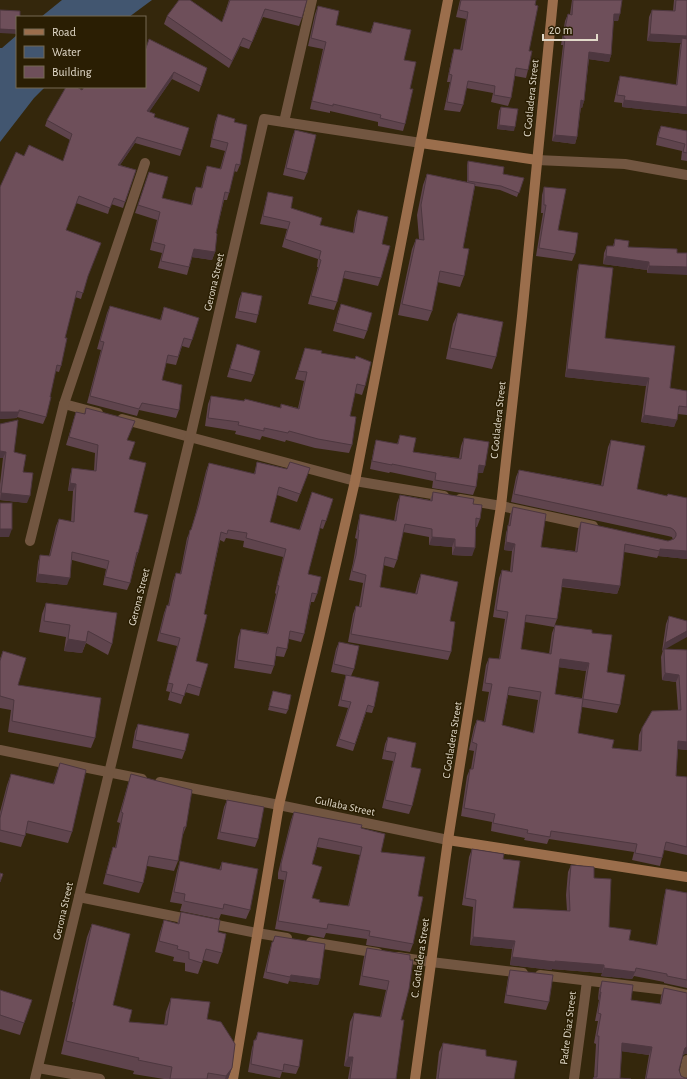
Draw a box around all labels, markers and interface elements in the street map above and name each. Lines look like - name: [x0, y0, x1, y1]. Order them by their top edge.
- legend: [16, 16, 146, 88]
- scale bar: [543, 16, 597, 42]
- text: 20 m: [549, 24, 572, 36]
- text: Road: [52, 26, 76, 38]
- text: Water: [52, 46, 81, 58]
- street label: C Gotladera Street: [521, 58, 541, 137]
- text: Building: [52, 66, 92, 78]
- street label: Gerona Street: [202, 252, 226, 312]
- street label: C Gotladera Street: [488, 380, 508, 459]
- street label: Gerona Street: [127, 567, 152, 627]
- street label: C Gotladera Street: [440, 700, 464, 779]
- street label: Gullaba Street: [314, 794, 376, 818]
- street label: Gerona Street: [51, 881, 75, 941]
- street label: C. Gotladera Street: [409, 917, 431, 998]
- street label: Padre Diaz Street: [558, 990, 578, 1065]

